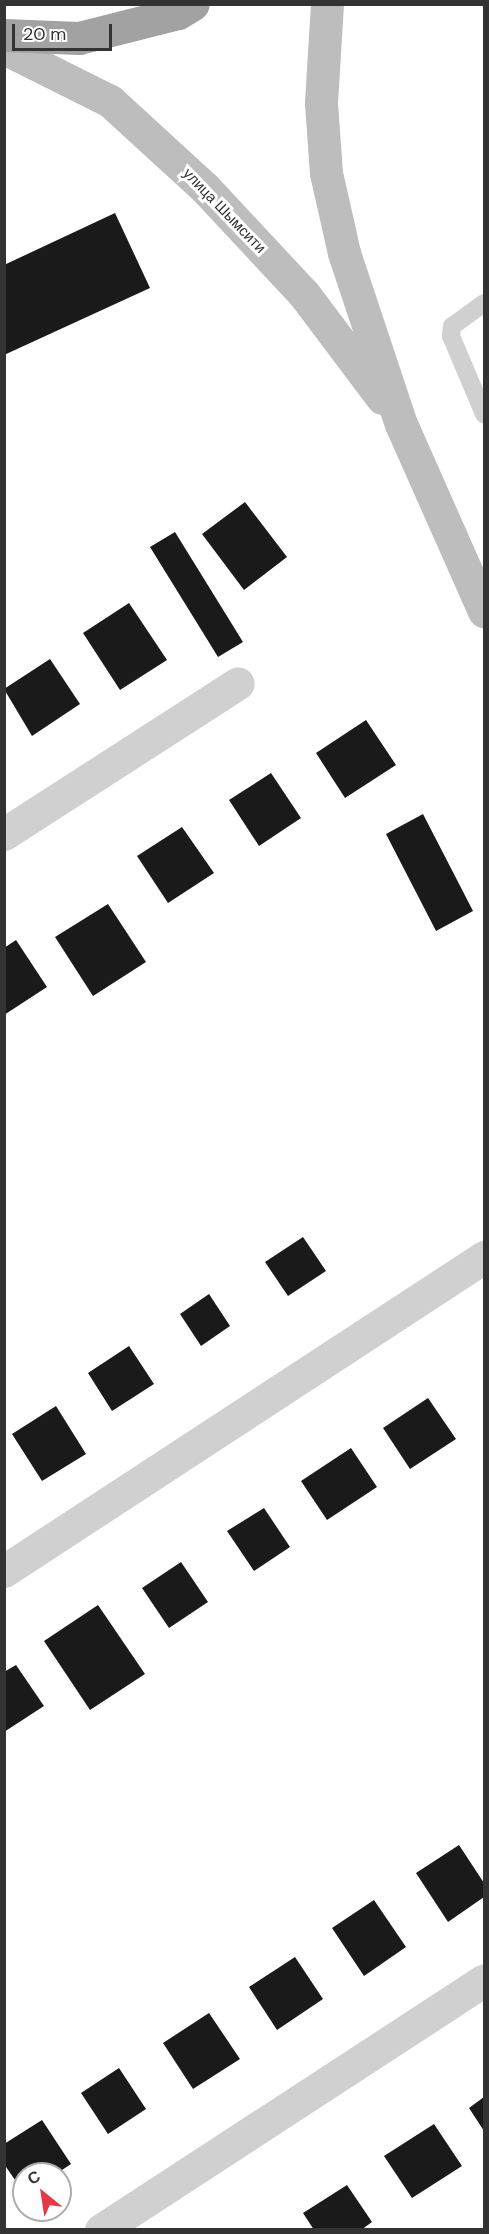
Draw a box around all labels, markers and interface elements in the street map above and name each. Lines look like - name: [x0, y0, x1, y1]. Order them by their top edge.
- scale bar: [15, 12, 116, 50]
- text: 20 m: [23, 22, 66, 46]
- street label: улица Шымсити: [179, 165, 269, 257]
- north arrow: [12, 2162, 72, 2222]
- text: С: [23, 2166, 44, 2190]

